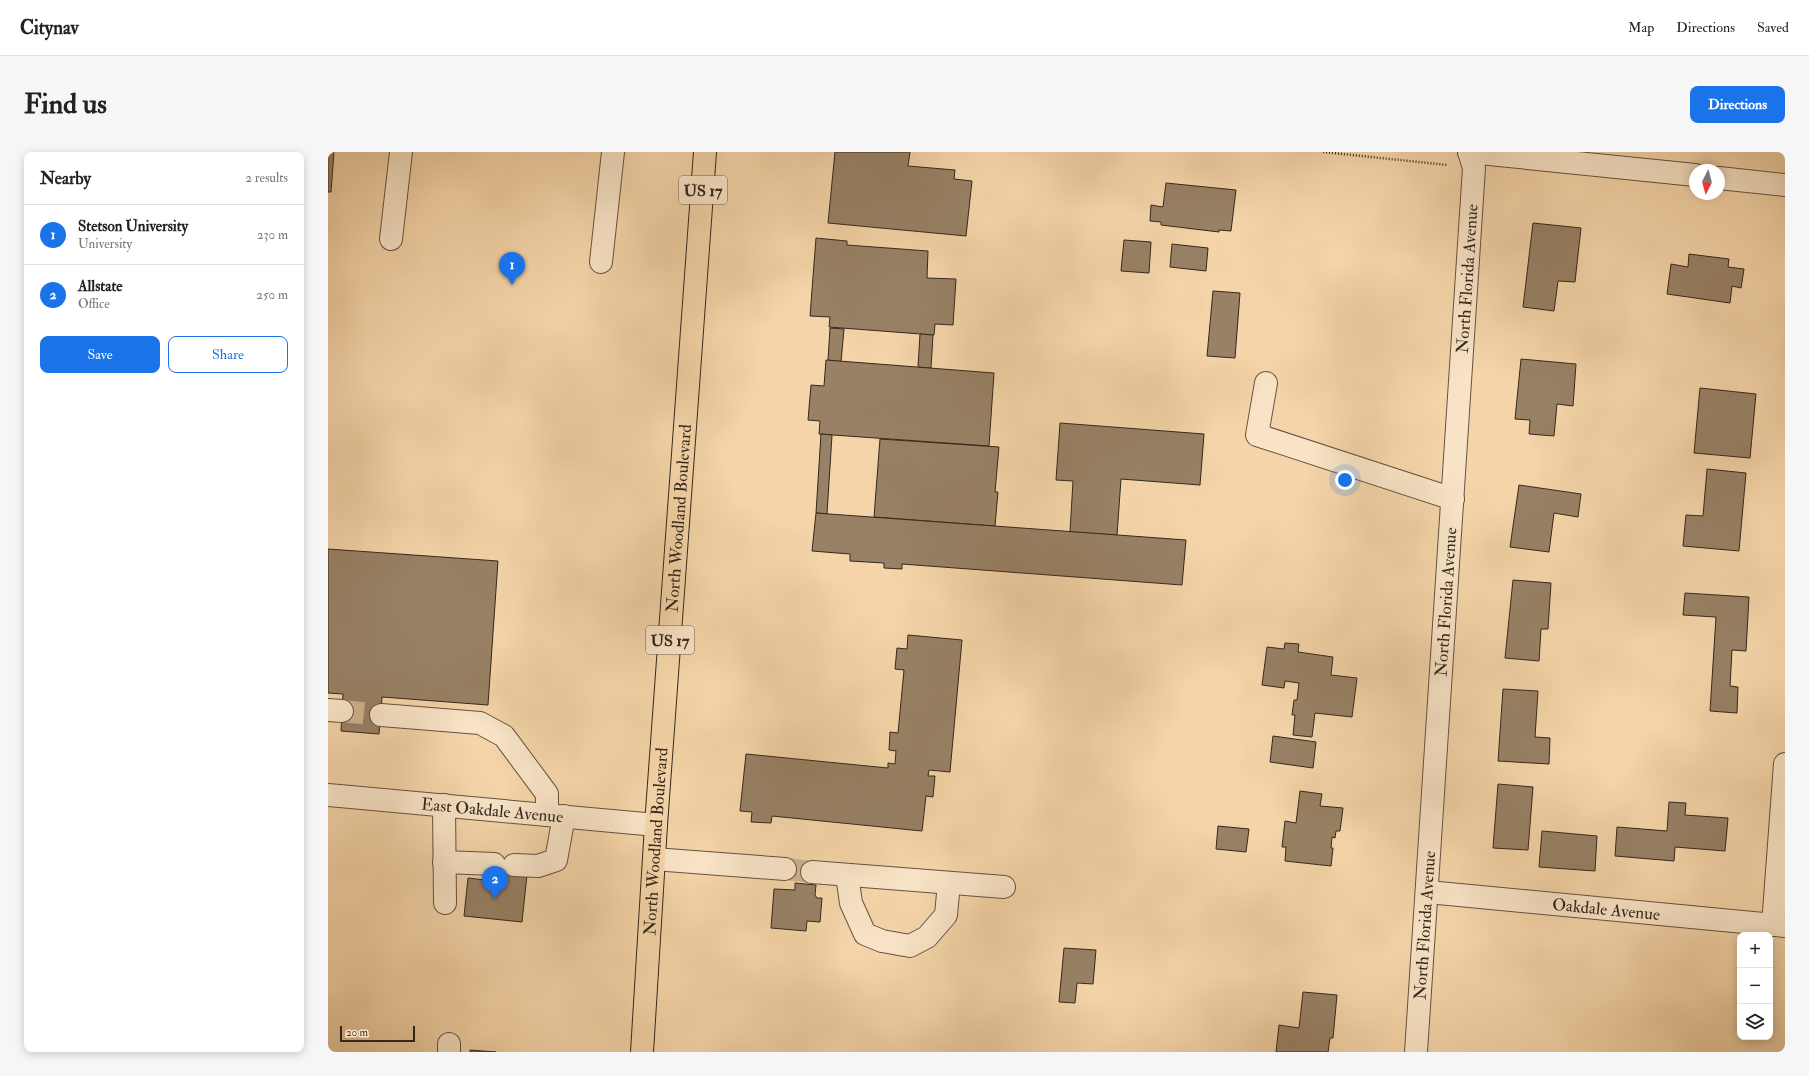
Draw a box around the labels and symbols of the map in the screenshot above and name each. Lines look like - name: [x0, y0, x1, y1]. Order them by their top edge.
- north arrow: [1689, 164, 1725, 200]
- road number: US 17: [679, 176, 727, 204]
- street label: North Florida Avenue: [1452, 203, 1483, 354]
- pin: 1: [499, 252, 525, 285]
- street label: North Woodland Boulevard: [662, 423, 696, 613]
- your location: [1335, 470, 1355, 490]
- street label: North Florida Avenue: [1431, 527, 1461, 677]
- road number: US 17: [646, 626, 694, 654]
- street label: North Woodland Boulevard: [639, 746, 673, 936]
- street label: East Oakdale Avenue: [420, 794, 564, 827]
- street label: North Florida Avenue: [1409, 850, 1440, 1001]
- pin: 2: [482, 866, 508, 899]
- street label: Oakdale Avenue: [1551, 894, 1661, 925]
- scale bar: [340, 1024, 415, 1043]

